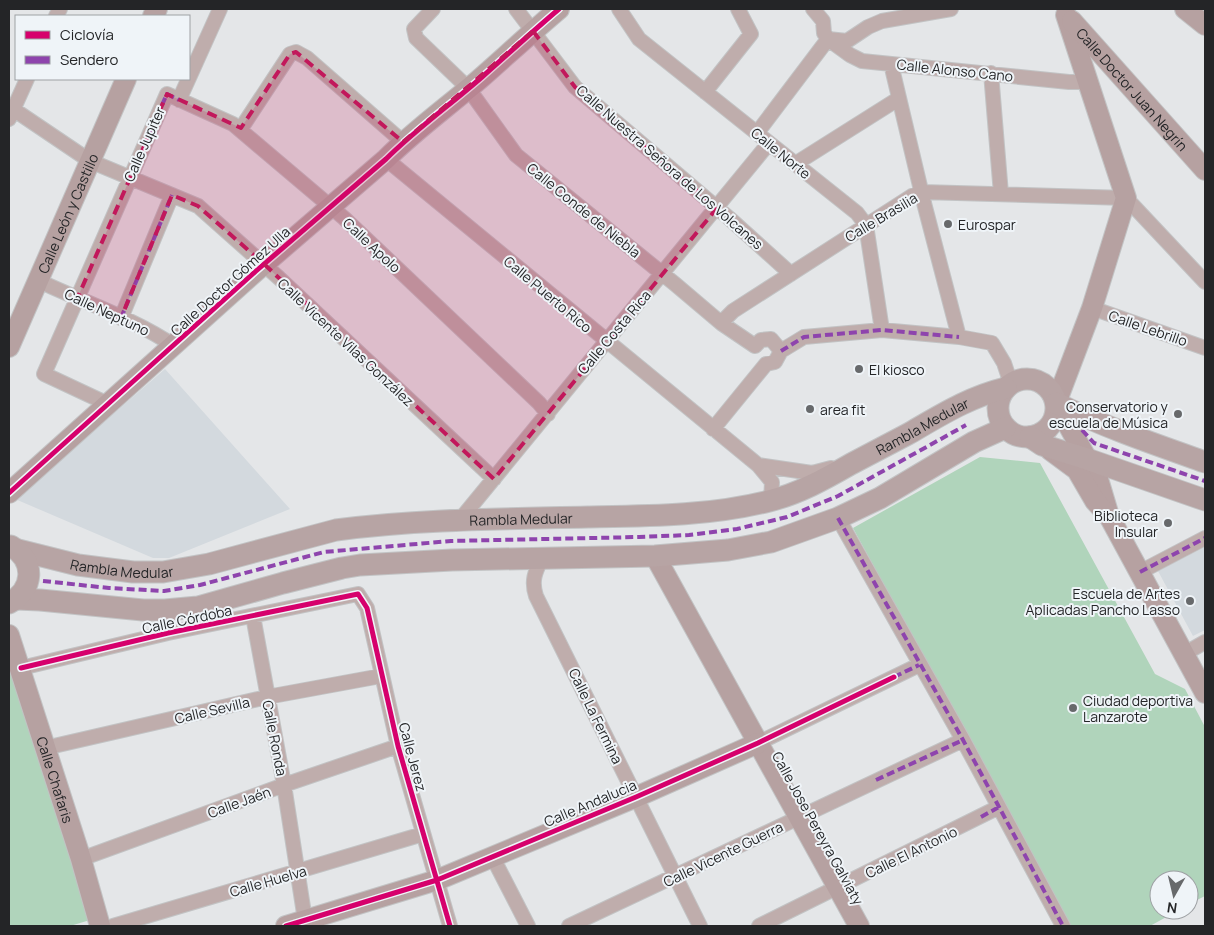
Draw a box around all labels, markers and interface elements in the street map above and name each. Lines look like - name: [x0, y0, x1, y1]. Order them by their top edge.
- legend: [15, 15, 190, 80]
- street label: Calle Doctor Juan Negrín: [1073, 23, 1193, 154]
- text: Ciclovía: [60, 24, 114, 45]
- text: Sendero: [60, 49, 119, 70]
- street label: Calle Alonso Cano: [896, 54, 1014, 86]
- street label: Calle Nuestra Señora de Los Volcanes: [573, 81, 767, 253]
- street label: Calle Jupiter: [119, 103, 169, 185]
- street label: Calle Norte: [747, 123, 815, 183]
- street label: Calle León y Castillo: [33, 150, 102, 276]
- street label: Calle Conde de Niebla: [523, 158, 645, 262]
- street label: Calle Brasilia: [841, 188, 921, 246]
- street label: Calle Apolo: [339, 213, 405, 277]
- place label: Eurospar: [958, 215, 1016, 234]
- marker: Eurospar: [942, 218, 954, 230]
- street label: Calle Doctor Gómez Ulla: [166, 222, 294, 340]
- street label: Calle Puerto Rico: [500, 251, 596, 337]
- street label: Calle Vicente Vilas González: [274, 274, 418, 410]
- street label: Calle Neptuno: [61, 284, 153, 340]
- street label: Calle Costa Rica: [573, 286, 655, 378]
- street label: Calle Lebrillo: [1106, 306, 1190, 350]
- place label: El kiosco: [869, 360, 925, 379]
- marker: El kiosco: [853, 363, 865, 375]
- street label: Rambla Medular: [872, 393, 972, 459]
- place label: Conservatorio y escuela de Música: [1049, 397, 1169, 432]
- place label: area fit: [820, 400, 866, 419]
- marker: area fit: [804, 403, 816, 415]
- marker: Conservatorio y escuela de Música: [1172, 408, 1184, 420]
- place label: Biblioteca Insular: [1094, 506, 1158, 541]
- street label: Rambla Medular: [469, 508, 573, 529]
- marker: Biblioteca Insular: [1162, 517, 1174, 529]
- street label: Rambla Medular: [68, 554, 175, 582]
- place label: Escuela de Artes Aplicadas Pancho Lasso: [1025, 584, 1180, 619]
- marker: Escuela de Artes Aplicadas Pancho Lasso: [1184, 595, 1196, 607]
- street label: Calle Córdoba: [140, 600, 234, 638]
- street label: Calle La Fermina: [565, 665, 627, 767]
- place label: Ciudad deportiva Lanzarote: [1083, 691, 1193, 726]
- street label: Calle Sevilla: [173, 692, 251, 728]
- street label: Calle Ronda: [258, 699, 292, 777]
- marker: Ciudad deportiva Lanzarote: [1067, 702, 1079, 714]
- street label: Calle Jerez: [395, 720, 431, 794]
- street label: Calle Chafaris: [33, 734, 78, 825]
- street label: Calle Jose Pereyra Galviaty: [768, 748, 868, 909]
- street label: Calle Andalucia: [541, 775, 639, 831]
- street label: Calle Jaén: [205, 782, 273, 822]
- street label: Calle Vicente Guerra: [660, 817, 786, 891]
- street label: Calle El Antonio: [862, 822, 960, 882]
- street label: Calle Huelva: [227, 861, 309, 901]
- north arrow: [1149, 870, 1199, 920]
- text: N: [1166, 898, 1178, 918]

